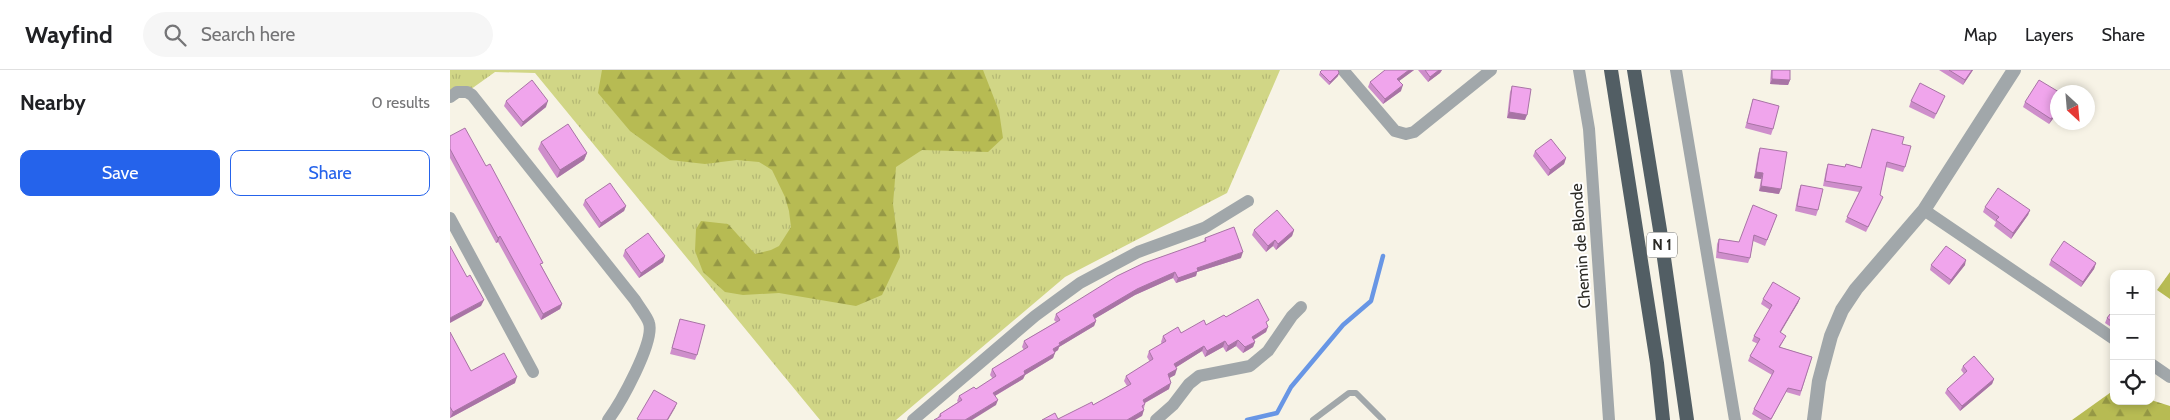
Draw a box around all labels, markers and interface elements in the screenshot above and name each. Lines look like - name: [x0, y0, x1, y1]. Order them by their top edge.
- search box: [143, 12, 493, 57]
- text: Wayfind: [25, 20, 113, 49]
- icon: search: [161, 21, 189, 49]
- text: Search here: [201, 23, 295, 46]
- text: Map: [1964, 24, 1997, 46]
- text: Layers: [2025, 24, 2074, 46]
- text: Share: [2102, 24, 2145, 46]
- north arrow: [2050, 85, 2095, 130]
- text: Nearby: [20, 90, 86, 115]
- text: 0 results: [371, 93, 430, 112]
- button: Save: [20, 150, 220, 196]
- button: Share: [230, 150, 430, 196]
- street label: Chemin de Blonde: [1567, 183, 1594, 309]
- road number: N 1: [1647, 232, 1677, 258]
- map controls: [2110, 270, 2155, 405]
- button: +: [2110, 270, 2155, 315]
- button: −: [2110, 315, 2155, 360]
- button: locate: [2110, 360, 2155, 405]

